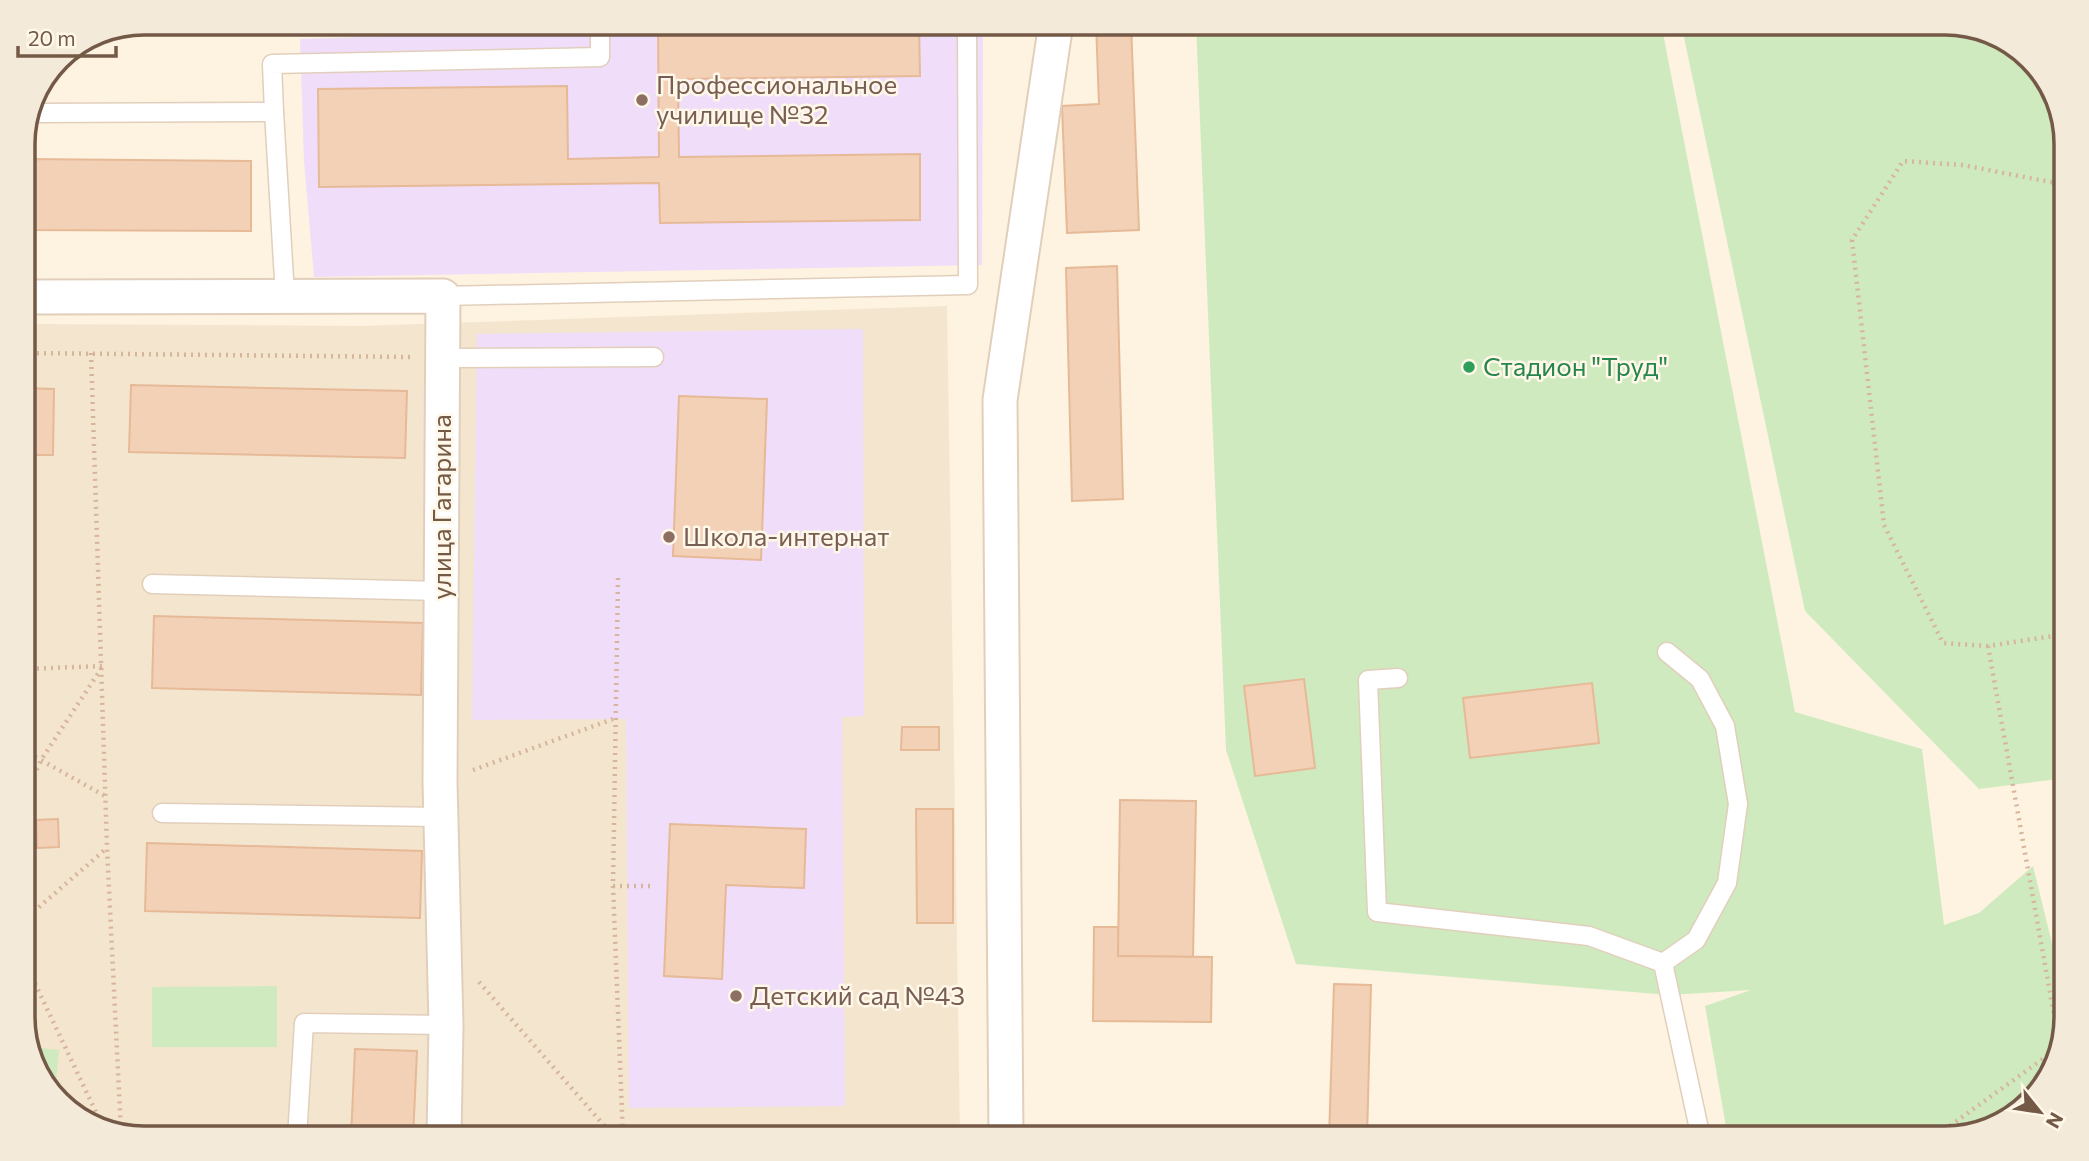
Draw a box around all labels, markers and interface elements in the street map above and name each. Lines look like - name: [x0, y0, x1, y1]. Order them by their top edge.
- scale bar: [18, 14, 116, 58]
- text: 20 m: [28, 25, 76, 50]
- place label: Профессиональное училище №32: [656, 68, 897, 129]
- marker: Профессиональное училище №32: [634, 92, 650, 108]
- place label: Стадион "Труд": [1483, 350, 1668, 381]
- marker: Стадион "Труд": [1461, 359, 1477, 375]
- street label: улица Гагарина: [425, 414, 456, 600]
- place label: Школа-интернат: [683, 520, 890, 551]
- marker: Школа-интернат: [661, 529, 677, 545]
- place label: Детский сад №43: [750, 979, 965, 1010]
- marker: Детский сад №43: [728, 988, 744, 1004]
- north arrow: [2005, 1077, 2075, 1147]
- text: N: [2042, 1109, 2069, 1133]

